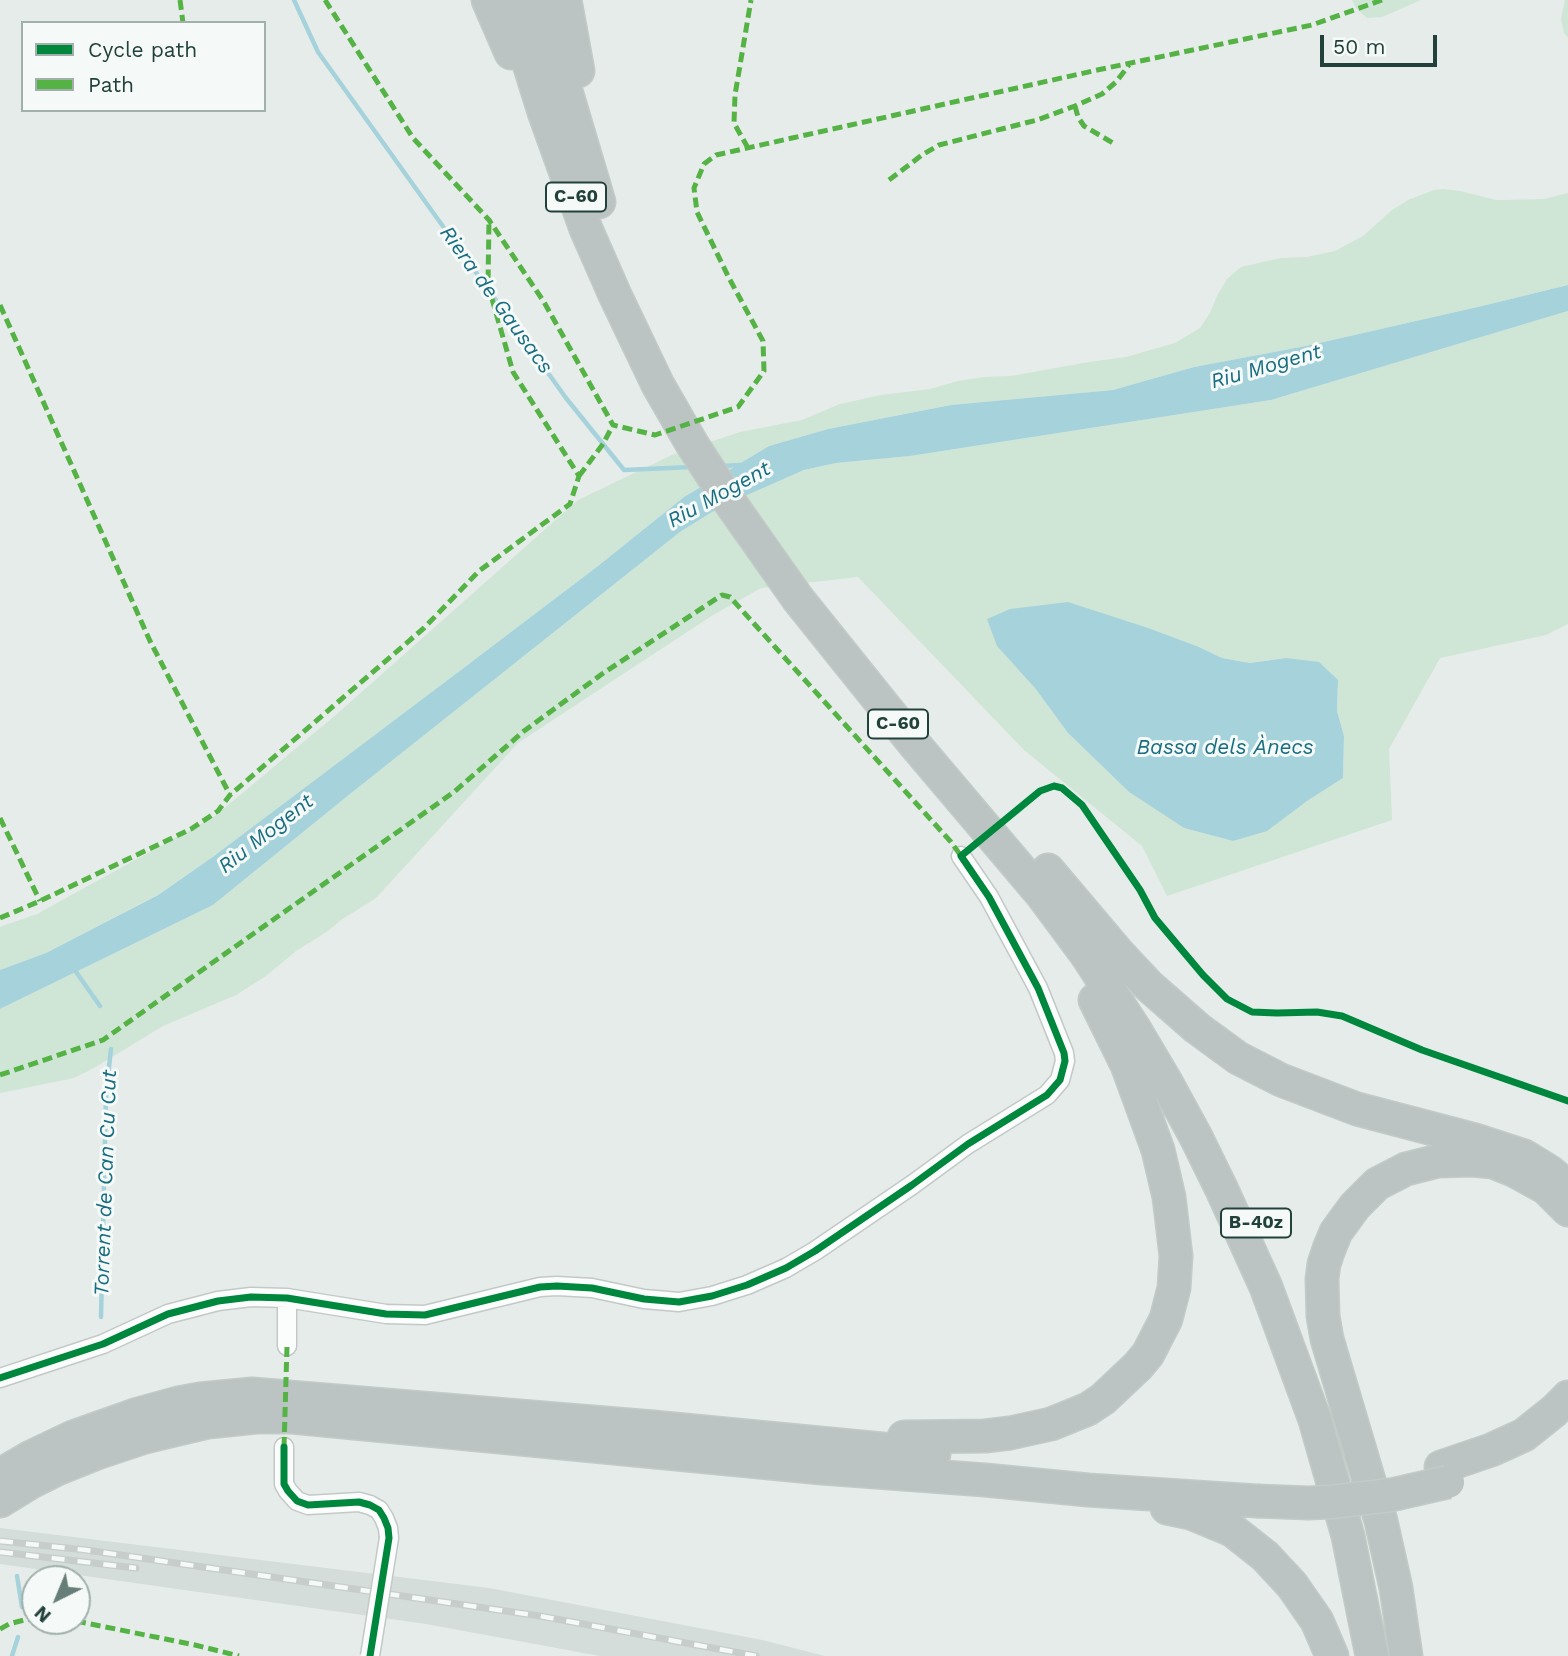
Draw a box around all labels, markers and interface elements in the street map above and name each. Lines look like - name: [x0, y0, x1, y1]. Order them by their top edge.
- legend: [21, 21, 266, 112]
- scale bar: [1323, 21, 1440, 65]
- text: 50 m: [1333, 34, 1385, 59]
- text: Cycle path: [88, 37, 197, 62]
- text: Path: [88, 72, 134, 97]
- road number: C-60: [546, 182, 606, 212]
- water label: Riera de Gausacs: [434, 221, 558, 379]
- water label: Riu Mogent: [1208, 339, 1324, 395]
- water label: Riu Mogent: [663, 456, 775, 534]
- road number: C-60: [868, 710, 928, 738]
- water label: Bassa dels Ànecs: [1137, 735, 1313, 761]
- water label: Riu Mogent: [213, 789, 319, 879]
- water label: Torrent de Can Cu Cut: [89, 1069, 123, 1297]
- road number: B-40z: [1221, 1208, 1291, 1238]
- north arrow: [21, 1565, 91, 1635]
- text: N: [30, 1601, 56, 1627]

